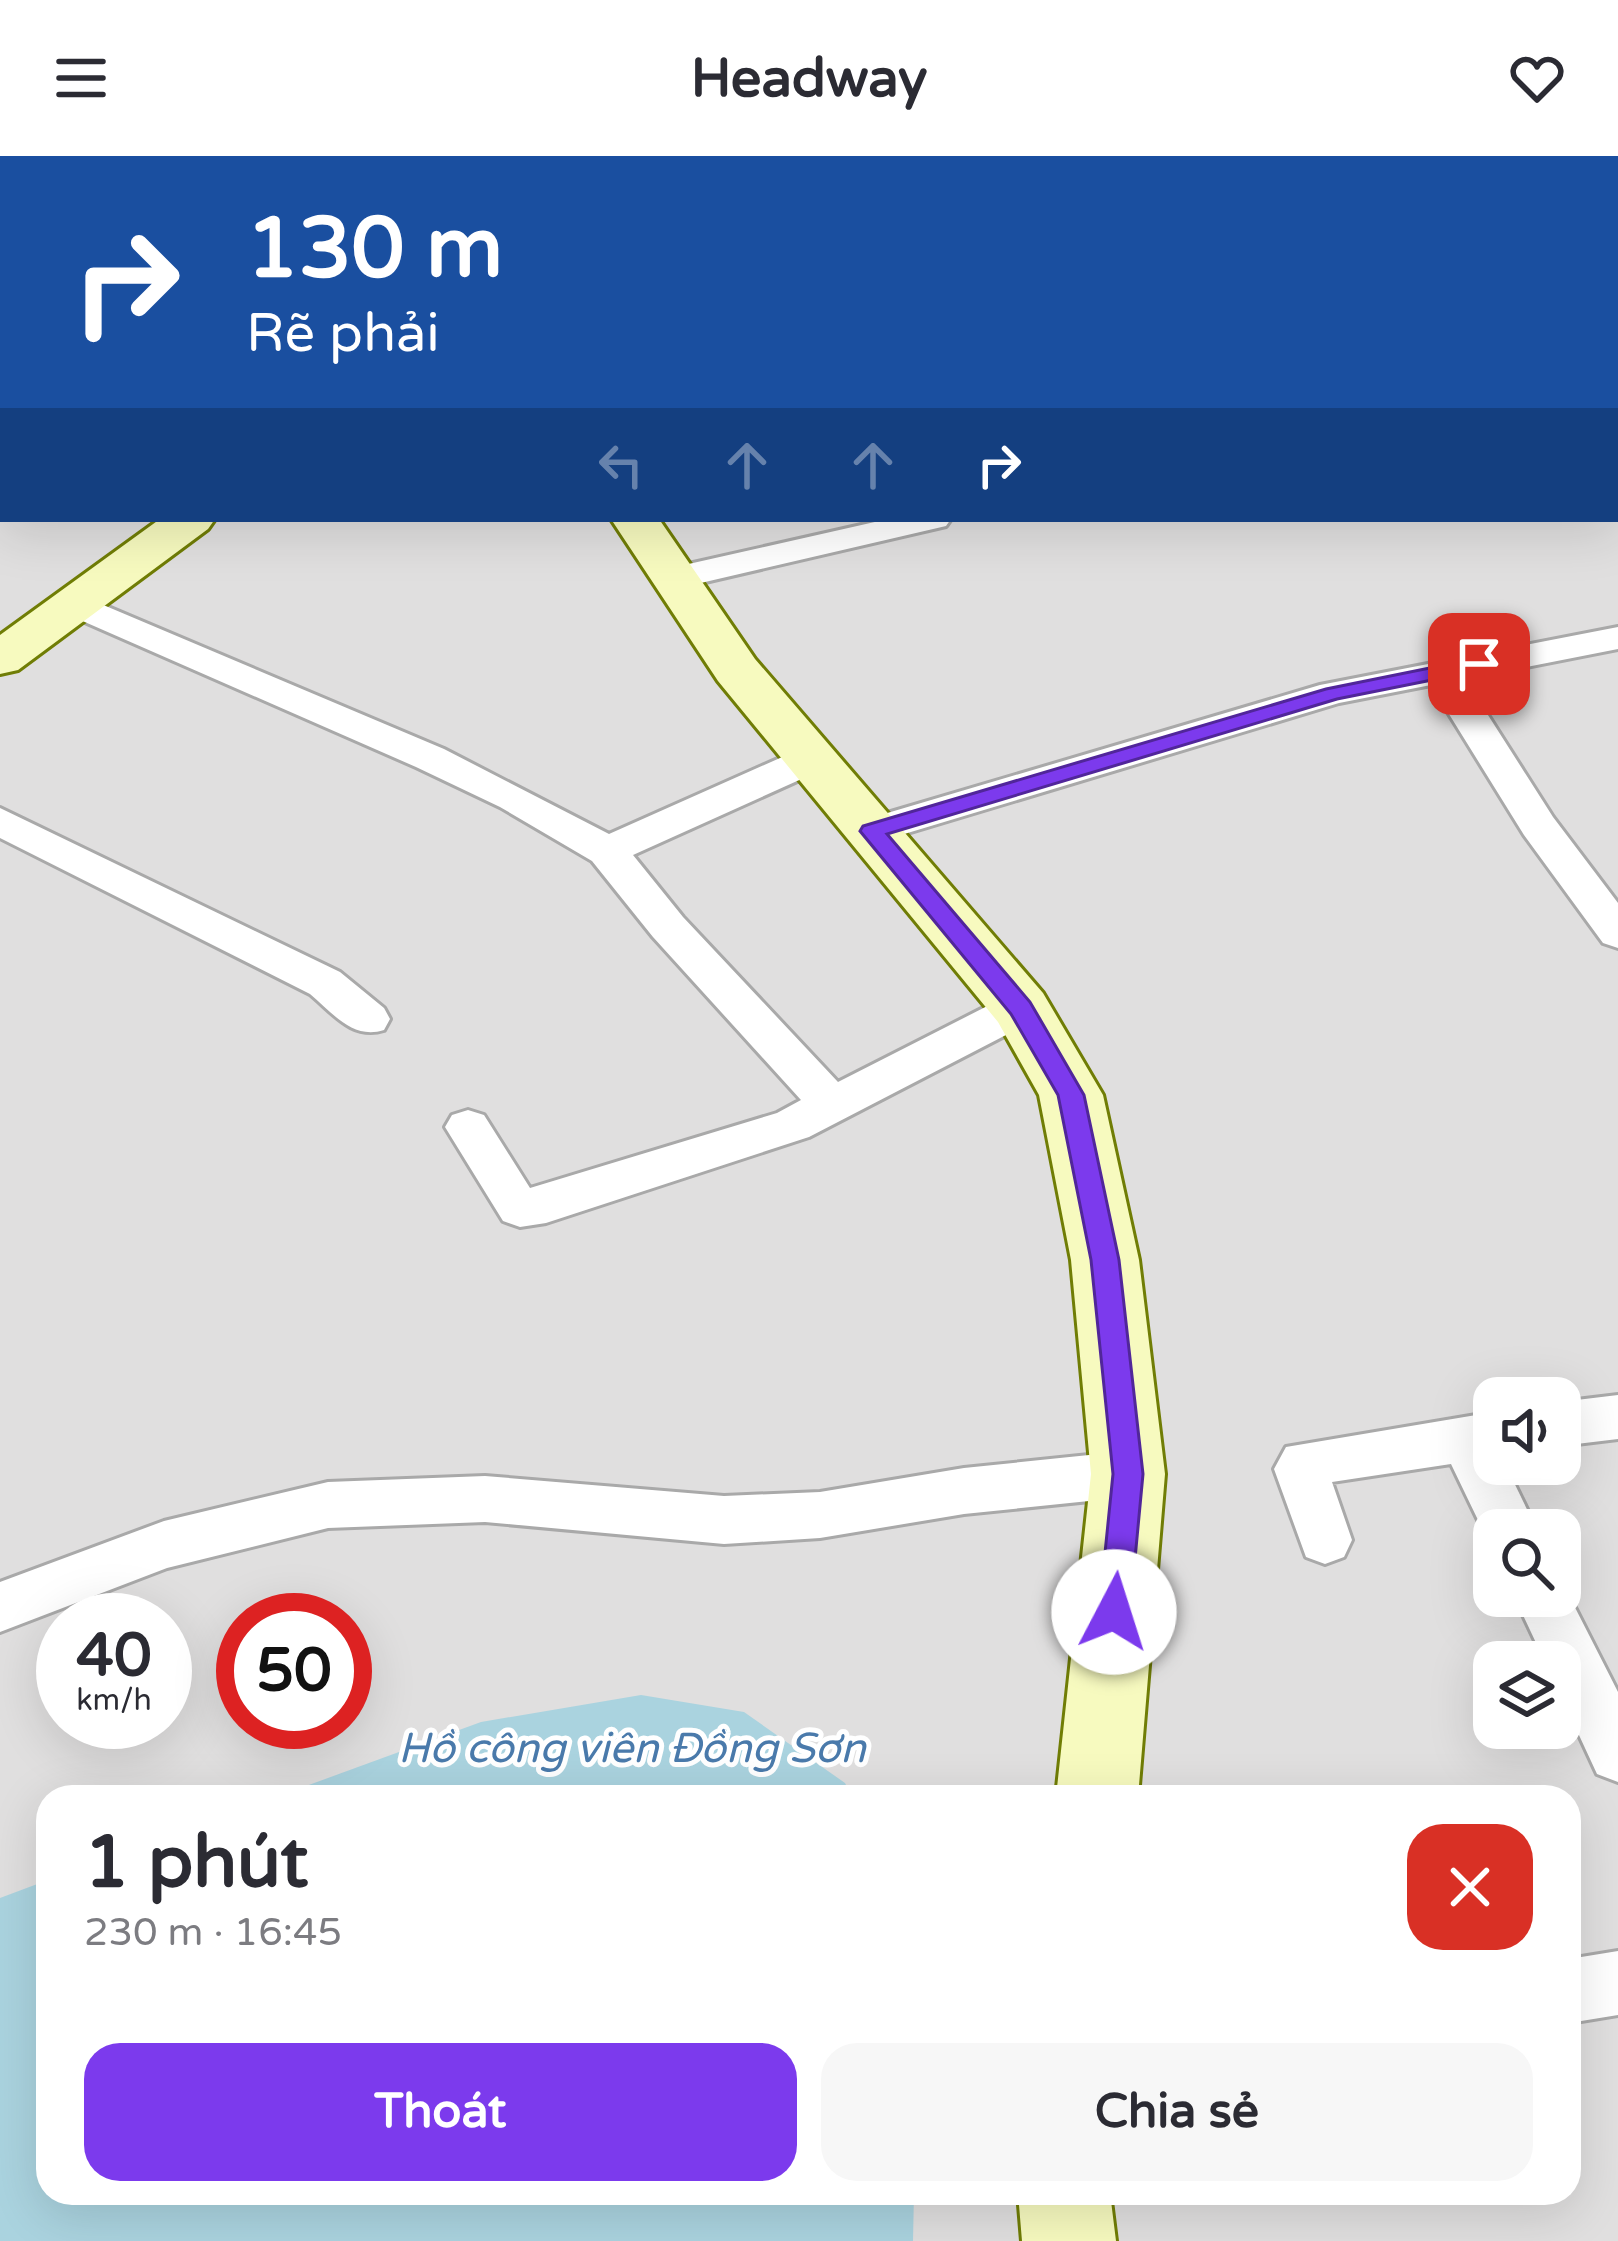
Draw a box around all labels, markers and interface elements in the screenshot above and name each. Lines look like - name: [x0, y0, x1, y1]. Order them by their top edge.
- icon: menu: [48, 45, 114, 111]
- icon: heart: [1504, 45, 1570, 111]
- text: Headway: [691, 46, 927, 111]
- text: 130 m: [246, 199, 503, 300]
- icon: right: [48, 204, 204, 360]
- text: Rẽ phải: [246, 301, 440, 366]
- icon: left: [588, 432, 654, 498]
- icon: ahead: [714, 432, 780, 498]
- icon: ahead: [840, 432, 906, 498]
- icon: right: [966, 432, 1032, 498]
- pin: [1428, 613, 1530, 715]
- icon: arrive: [1446, 631, 1512, 697]
- map controls: [1473, 1377, 1581, 1749]
- button: sound: [1473, 1377, 1581, 1485]
- button: search: [1473, 1509, 1581, 1617]
- position arrow: [1051, 1549, 1177, 1675]
- speed limit sign: 50: [216, 1593, 372, 1749]
- text: 40: [76, 1620, 152, 1692]
- button: layers: [1473, 1641, 1581, 1749]
- text: km/h: [76, 1682, 152, 1719]
- water label: Hồ công viên Đồng Sơn: [398, 1723, 867, 1774]
- text: 1 phút: [84, 1820, 308, 1907]
- button: close: [1407, 1824, 1533, 1950]
- text: 230 m · 16:45: [84, 1909, 342, 1956]
- button: Thoát: [84, 2043, 797, 2181]
- button: Chia sẻ: [821, 2043, 1533, 2181]

